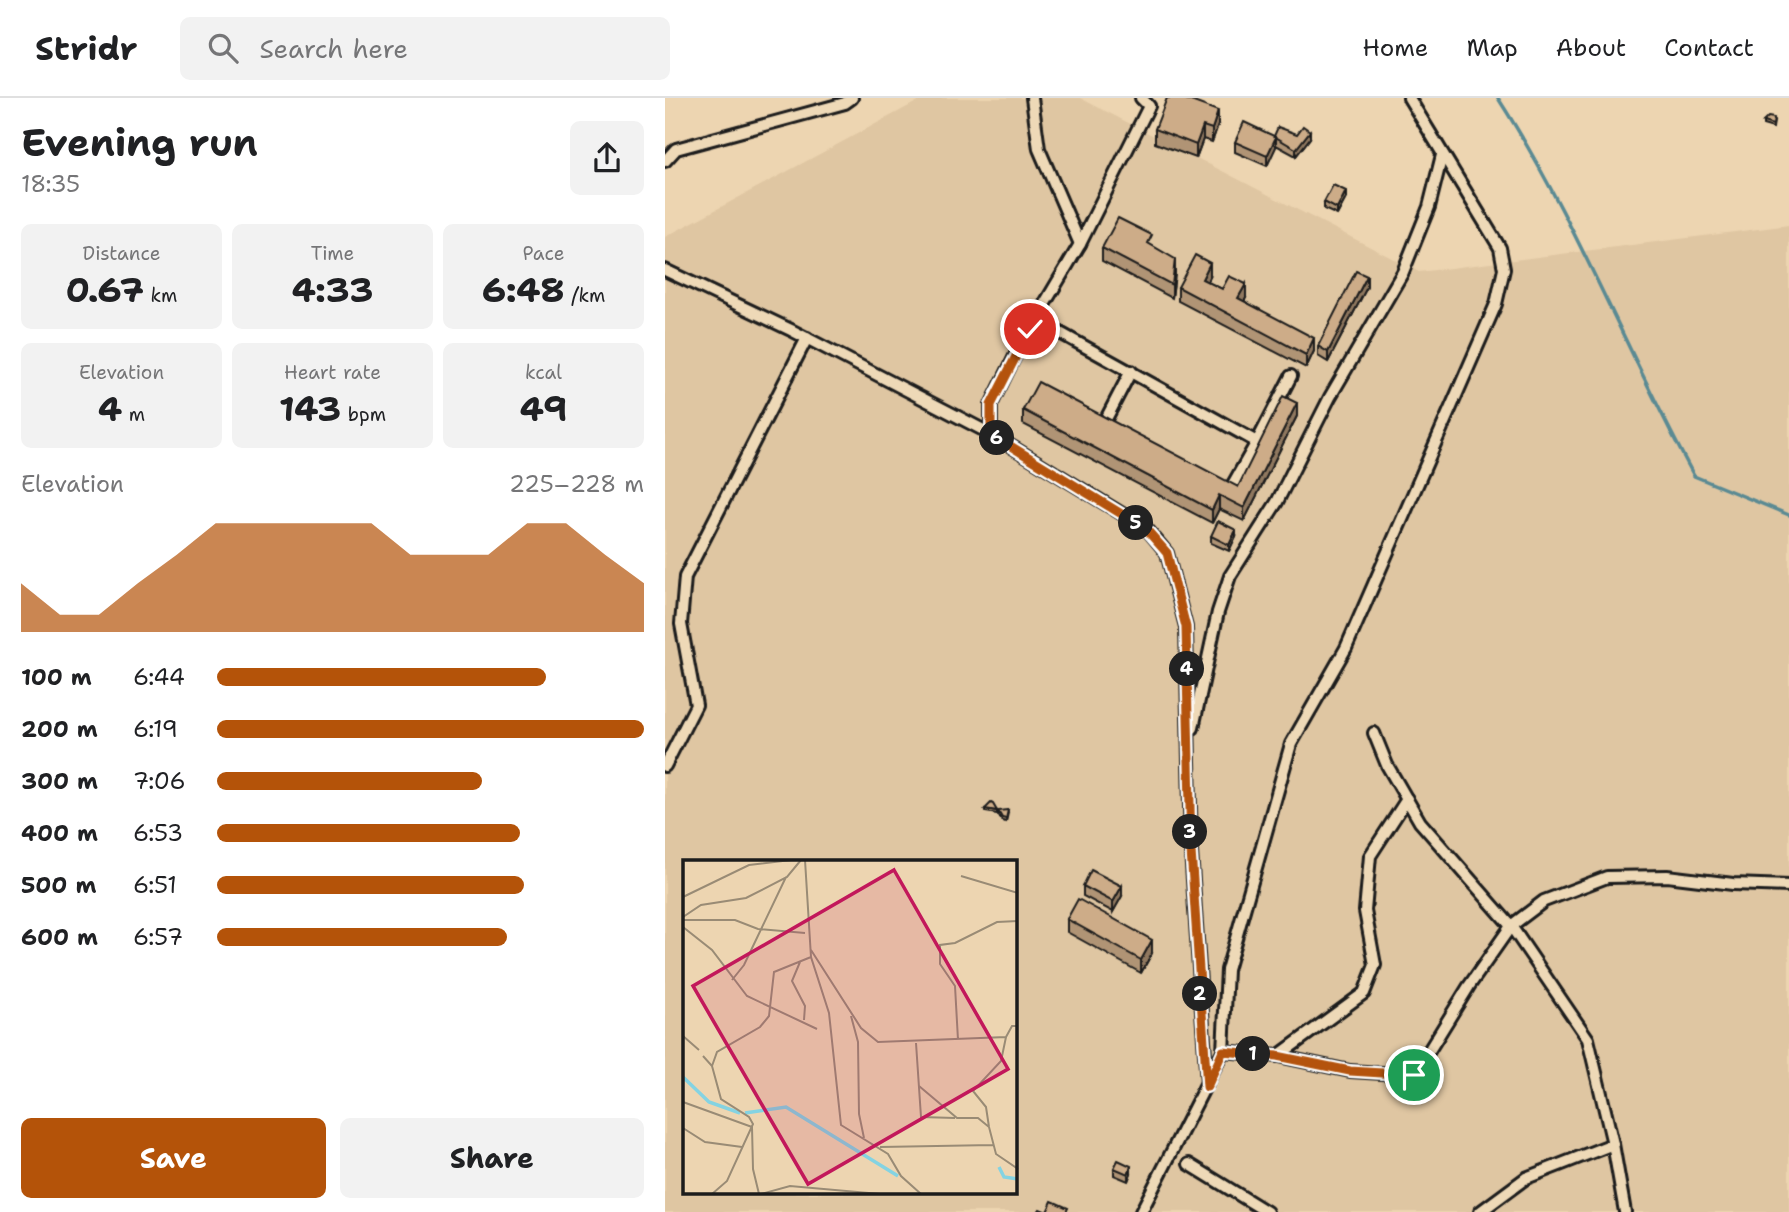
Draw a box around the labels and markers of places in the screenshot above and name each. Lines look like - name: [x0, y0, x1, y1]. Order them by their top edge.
- pin: [1000, 299, 1060, 359]
- pin: 6: [979, 420, 1015, 456]
- pin: 5: [1119, 506, 1154, 540]
- pin: 4: [1169, 652, 1205, 686]
- pin: 3: [1173, 814, 1207, 850]
- pin: 2: [1183, 976, 1217, 1012]
- pin: 1: [1235, 1037, 1271, 1072]
- pin: [1384, 1045, 1444, 1105]

